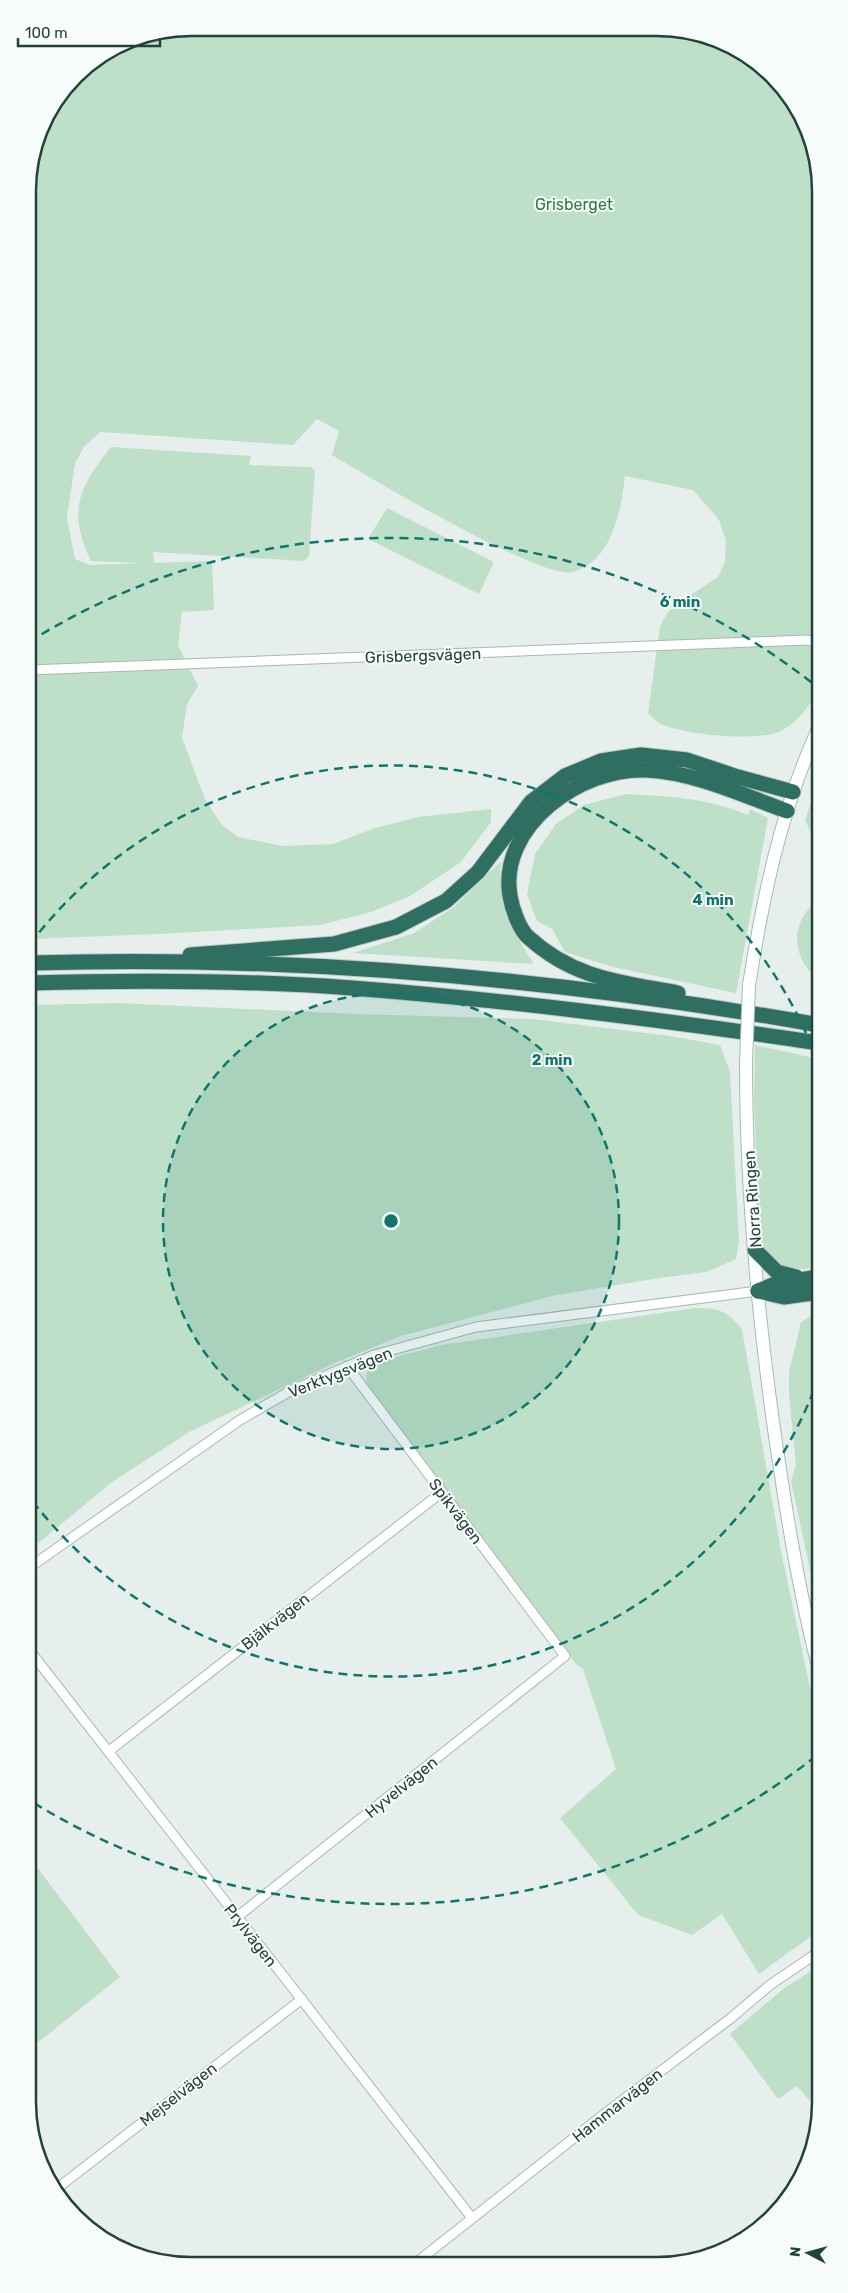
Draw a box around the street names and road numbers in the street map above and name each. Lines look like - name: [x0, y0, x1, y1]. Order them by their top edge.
- street label: Grisbergsvägen: [365, 644, 482, 667]
- street label: Norra Ringen: [740, 1150, 765, 1248]
- street label: Verktygsvägen: [285, 1343, 395, 1402]
- street label: Spikvägen: [425, 1475, 486, 1548]
- street label: Bjälkvägen: [237, 1589, 313, 1654]
- street label: Hyvelvägen: [361, 1753, 441, 1822]
- street label: Prylvägen: [220, 1900, 281, 1971]
- street label: Mejselvägen: [136, 2058, 221, 2130]
- street label: Hammarvägen: [568, 2064, 666, 2146]

